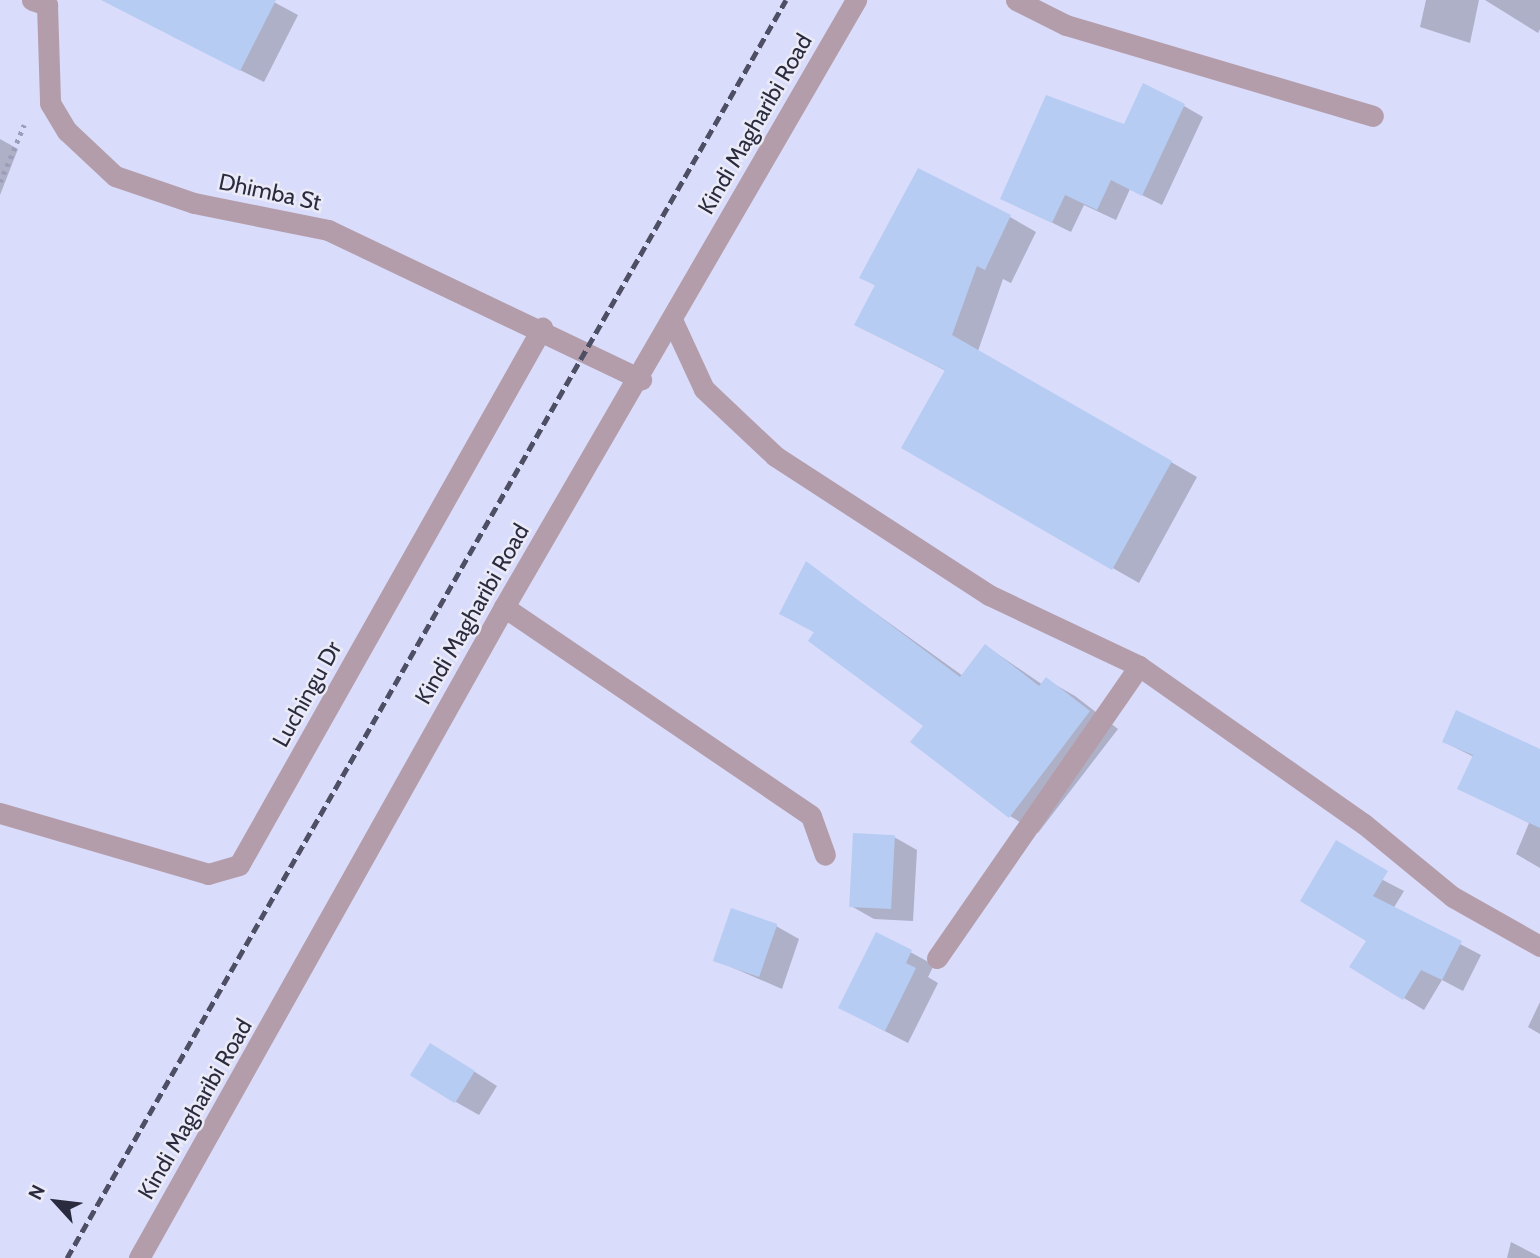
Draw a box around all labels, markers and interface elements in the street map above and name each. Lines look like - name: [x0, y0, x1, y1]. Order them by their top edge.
- street label: Kindi Magharibi Road: [692, 29, 818, 219]
- street label: Dhimba St: [216, 168, 324, 216]
- street label: Kindi Magharibi Road: [409, 519, 535, 709]
- street label: Luchingu Dr: [267, 636, 347, 752]
- street label: Kindi Magharibi Road: [132, 1014, 258, 1204]
- north arrow: [21, 1167, 91, 1237]
- text: N: [24, 1181, 50, 1203]

